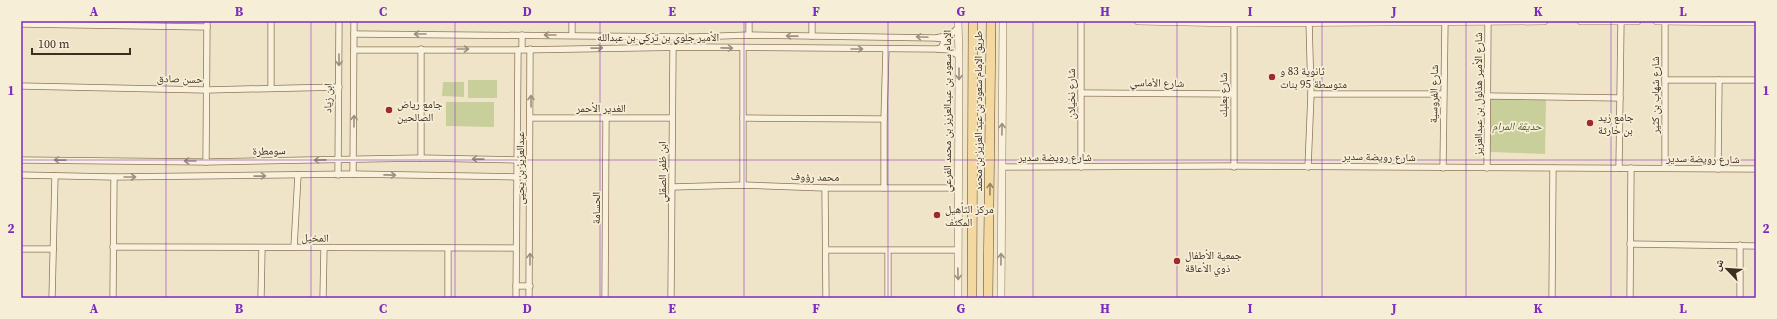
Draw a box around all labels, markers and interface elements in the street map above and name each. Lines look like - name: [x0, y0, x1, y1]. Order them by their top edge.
- text: A: [90, 3, 99, 20]
- text: B: [235, 3, 244, 20]
- text: C: [379, 3, 387, 20]
- text: D: [522, 3, 532, 20]
- text: E: [668, 3, 676, 20]
- text: F: [812, 3, 820, 20]
- text: G: [957, 3, 966, 20]
- text: H: [1100, 3, 1110, 20]
- text: I: [1247, 3, 1253, 20]
- text: J: [1390, 3, 1397, 20]
- text: K: [1533, 3, 1543, 20]
- text: L: [1679, 3, 1687, 20]
- scale bar: [32, 30, 130, 56]
- one-way arrow: [414, 30, 427, 38]
- street label: الأمير جلوي بن تركي بن عبدالله: [597, 30, 719, 45]
- street label: الإمام سعود بن عبدالعزيز بن محمد الفرعي: [940, 30, 955, 192]
- one-way arrow: [544, 31, 557, 39]
- street label: طريق الإمام سعود بن عبد العزيز بن محمد: [971, 31, 986, 191]
- one-way arrow: [786, 32, 799, 39]
- street label: شارع الأمير هذلول بن عبدالعزيز: [1471, 32, 1486, 157]
- one-way arrow: [916, 34, 929, 41]
- text: 100 m: [38, 36, 70, 52]
- one-way arrow: [590, 44, 603, 52]
- one-way arrow: [720, 44, 733, 52]
- one-way arrow: [456, 45, 469, 53]
- one-way arrow: [850, 45, 863, 53]
- one-way arrow: [335, 53, 343, 66]
- street label: شارع شهاب بن كثير: [1648, 56, 1663, 135]
- place label: ثانوية 83 و متوسطة 95 بنات: [1280, 64, 1347, 92]
- street label: شارع الفروسية: [1426, 65, 1442, 123]
- one-way arrow: [955, 67, 963, 80]
- street label: شارع نخيلان: [1064, 69, 1079, 119]
- street label: حسن صادق: [157, 71, 203, 87]
- street label: شارع بعلبك: [1216, 72, 1231, 118]
- marker: ثانوية 83 و متوسطة 95 بنات: [1267, 72, 1277, 82]
- street label: شارع الأماسي: [1130, 75, 1184, 92]
- text: 1: [7, 82, 15, 99]
- text: 1: [1762, 82, 1770, 99]
- street label: ابن زياد: [320, 83, 336, 113]
- one-way arrow: [527, 95, 534, 108]
- place label: جامع رياض الصالحين: [397, 97, 442, 125]
- street label: الغدير الأحمر: [575, 101, 626, 116]
- marker: جامع رياض الصالحين: [384, 105, 394, 115]
- place label: جامع زيد بن حارثة: [1598, 110, 1634, 138]
- one-way arrow: [350, 115, 358, 128]
- marker: جامع زيد بن حارثة: [1585, 118, 1595, 128]
- park label: حديقة المرام: [1492, 119, 1543, 134]
- one-way arrow: [998, 123, 1006, 136]
- street label: عبدالعزيز بن يحيى: [513, 131, 528, 205]
- street label: ابن ظفر الصقلي: [655, 141, 670, 203]
- street label: سومطرة: [252, 143, 286, 159]
- street label: شارع رويضة سدير: [1341, 149, 1416, 165]
- street label: شارع رويضة سدير: [1017, 150, 1092, 165]
- street label: شارع رويضة سدير: [1665, 151, 1740, 167]
- one-way arrow: [472, 155, 485, 163]
- one-way arrow: [314, 156, 327, 164]
- one-way arrow: [54, 157, 67, 164]
- one-way arrow: [184, 158, 197, 165]
- street label: محمد رؤوف: [791, 169, 839, 185]
- one-way arrow: [383, 171, 396, 179]
- one-way arrow: [253, 172, 266, 179]
- one-way arrow: [123, 173, 136, 181]
- one-way arrow: [986, 183, 993, 196]
- street label: الحسامة: [589, 192, 604, 224]
- place label: مركز التأهيل المكثف: [945, 202, 994, 230]
- marker: مركز التأهيل المكثف: [932, 210, 942, 220]
- text: 2: [7, 220, 15, 237]
- text: 2: [1762, 220, 1770, 237]
- street label: المخيل: [301, 230, 329, 246]
- place label: جمعية الأطفال ذوي الأعاقة: [1185, 248, 1242, 276]
- north arrow: [1707, 249, 1747, 289]
- one-way arrow: [526, 253, 534, 266]
- one-way arrow: [997, 253, 1005, 266]
- marker: جمعية الأطفال ذوي الأعاقة: [1172, 256, 1182, 266]
- text: ش: [1709, 256, 1728, 273]
- one-way arrow: [954, 267, 962, 280]
- text: A: [90, 300, 99, 317]
- text: B: [235, 300, 244, 317]
- text: C: [379, 300, 387, 317]
- text: D: [522, 300, 532, 317]
- text: E: [668, 300, 676, 317]
- text: F: [812, 300, 820, 317]
- text: G: [957, 300, 966, 317]
- text: H: [1100, 300, 1110, 317]
- text: I: [1247, 300, 1253, 317]
- text: J: [1390, 300, 1397, 317]
- text: K: [1533, 300, 1543, 317]
- text: L: [1679, 300, 1687, 317]

